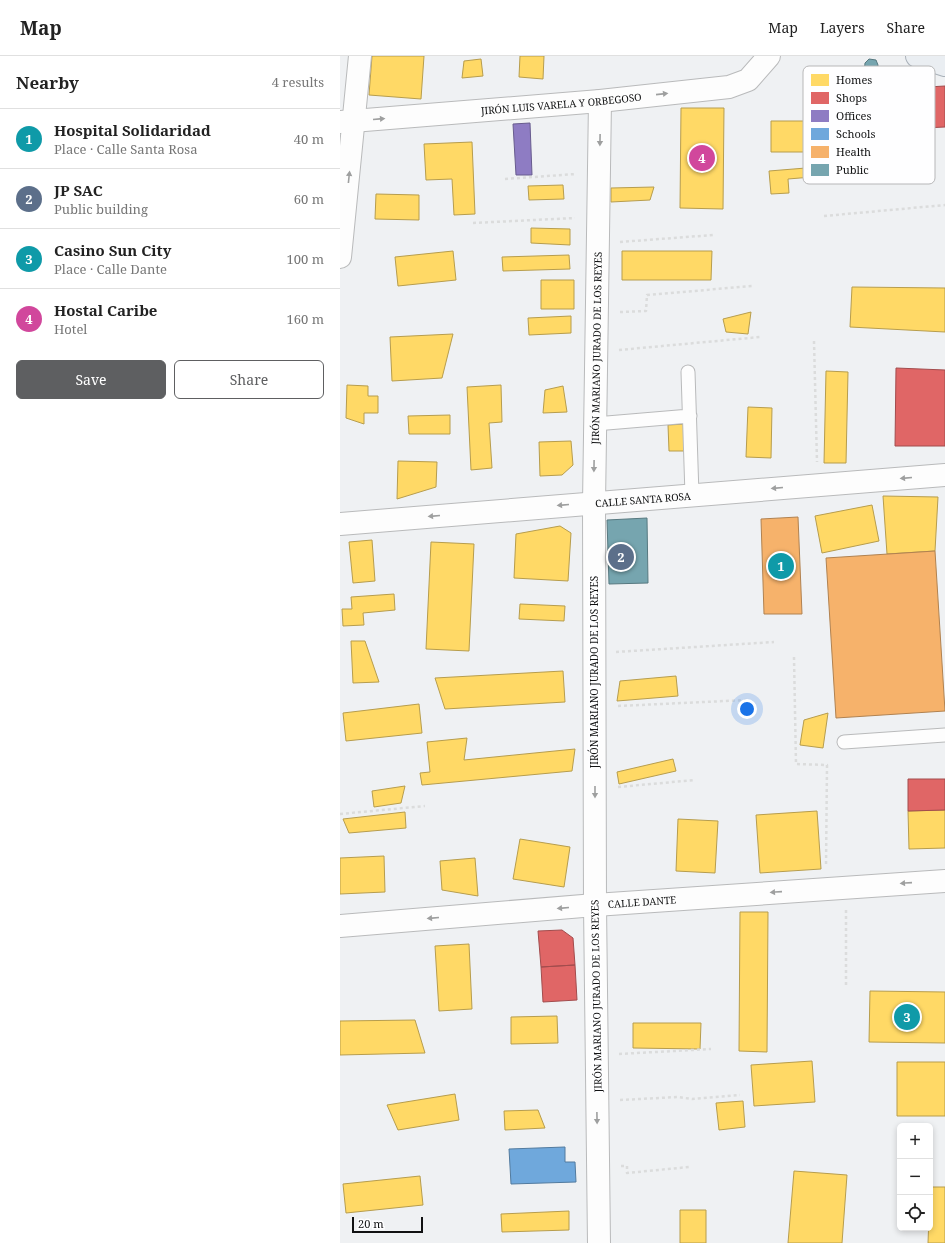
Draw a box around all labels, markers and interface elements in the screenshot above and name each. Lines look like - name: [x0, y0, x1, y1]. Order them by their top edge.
- text: Map: [20, 15, 62, 41]
- text: Map: [768, 18, 798, 37]
- text: Layers: [820, 18, 865, 37]
- text: Share: [887, 18, 925, 37]
- legend: [803, 66, 935, 184]
- text: Nearby: [16, 71, 79, 94]
- text: Homes: [836, 72, 872, 87]
- text: 4 results: [272, 73, 324, 91]
- street label: JIRÓN LUIS VARELA Y ORBEGOSO: [479, 90, 642, 118]
- text: Shops: [836, 90, 867, 105]
- one-way arrow: [656, 91, 668, 97]
- text: Offices: [836, 108, 871, 123]
- one-way arrow: [373, 116, 385, 122]
- text: Hospital Solidaridad: [54, 120, 211, 140]
- text: Schools: [836, 126, 875, 141]
- text: 1: [25, 130, 33, 148]
- text: 40 m: [294, 130, 324, 148]
- one-way arrow: [597, 134, 603, 147]
- text: Place · Calle Santa Rosa: [54, 140, 198, 158]
- pin: 4: [689, 143, 715, 173]
- text: Health: [836, 144, 871, 159]
- text: Public: [836, 162, 869, 177]
- one-way arrow: [345, 170, 352, 183]
- text: JP SAC: [54, 180, 103, 200]
- text: 2: [25, 190, 33, 208]
- text: 60 m: [294, 190, 324, 208]
- text: Public building: [54, 200, 148, 218]
- text: Casino Sun City: [54, 240, 171, 260]
- text: 3: [25, 250, 33, 268]
- text: 100 m: [287, 250, 324, 268]
- street label: JIRÓN MARIANO JURADO DE LOS REYES: [588, 252, 605, 446]
- text: Place · Calle Dante: [54, 260, 167, 278]
- text: Hostal Caribe: [54, 300, 157, 320]
- text: 4: [25, 310, 33, 328]
- text: 160 m: [287, 310, 324, 328]
- text: Hotel: [54, 320, 87, 338]
- button: Save: [16, 360, 166, 399]
- button: Share: [174, 360, 324, 399]
- one-way arrow: [591, 460, 598, 472]
- one-way arrow: [900, 474, 912, 481]
- one-way arrow: [771, 485, 783, 491]
- street label: CALLE SANTA ROSA: [595, 489, 692, 510]
- one-way arrow: [557, 502, 569, 509]
- one-way arrow: [428, 512, 440, 519]
- pin: 2: [608, 542, 634, 572]
- pin: 1: [768, 551, 794, 581]
- street label: JIRÓN MARIANO JURADO DE LOS REYES: [587, 576, 601, 769]
- your location: [737, 699, 757, 719]
- one-way arrow: [591, 786, 598, 798]
- one-way arrow: [900, 880, 912, 887]
- one-way arrow: [770, 889, 782, 896]
- street label: CALLE DANTE: [607, 892, 677, 911]
- street label: JIRÓN MARIANO JURADO DE LOS REYES: [587, 900, 605, 1093]
- one-way arrow: [557, 904, 569, 911]
- one-way arrow: [427, 915, 439, 922]
- pin: 3: [894, 1002, 920, 1032]
- one-way arrow: [594, 1112, 600, 1125]
- map controls: [897, 1123, 933, 1231]
- button: +: [897, 1123, 933, 1159]
- button: −: [897, 1159, 933, 1195]
- button: locate: [897, 1195, 933, 1231]
- scale bar: [352, 1215, 423, 1234]
- text: 20 m: [358, 1216, 384, 1231]

